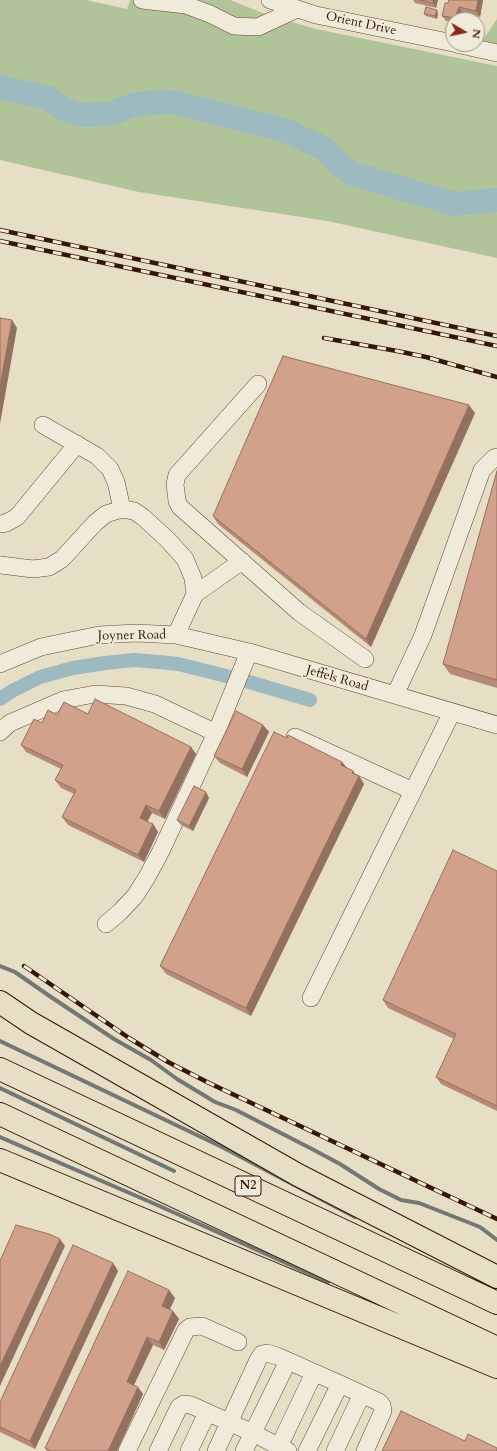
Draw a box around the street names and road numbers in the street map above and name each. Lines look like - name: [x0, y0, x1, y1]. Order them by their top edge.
- street label: Orient Drive: [324, 9, 398, 39]
- street label: Joyner Road: [98, 628, 166, 644]
- street label: Jeffels Road: [304, 663, 370, 695]
- road number: N2: [235, 1176, 261, 1196]

